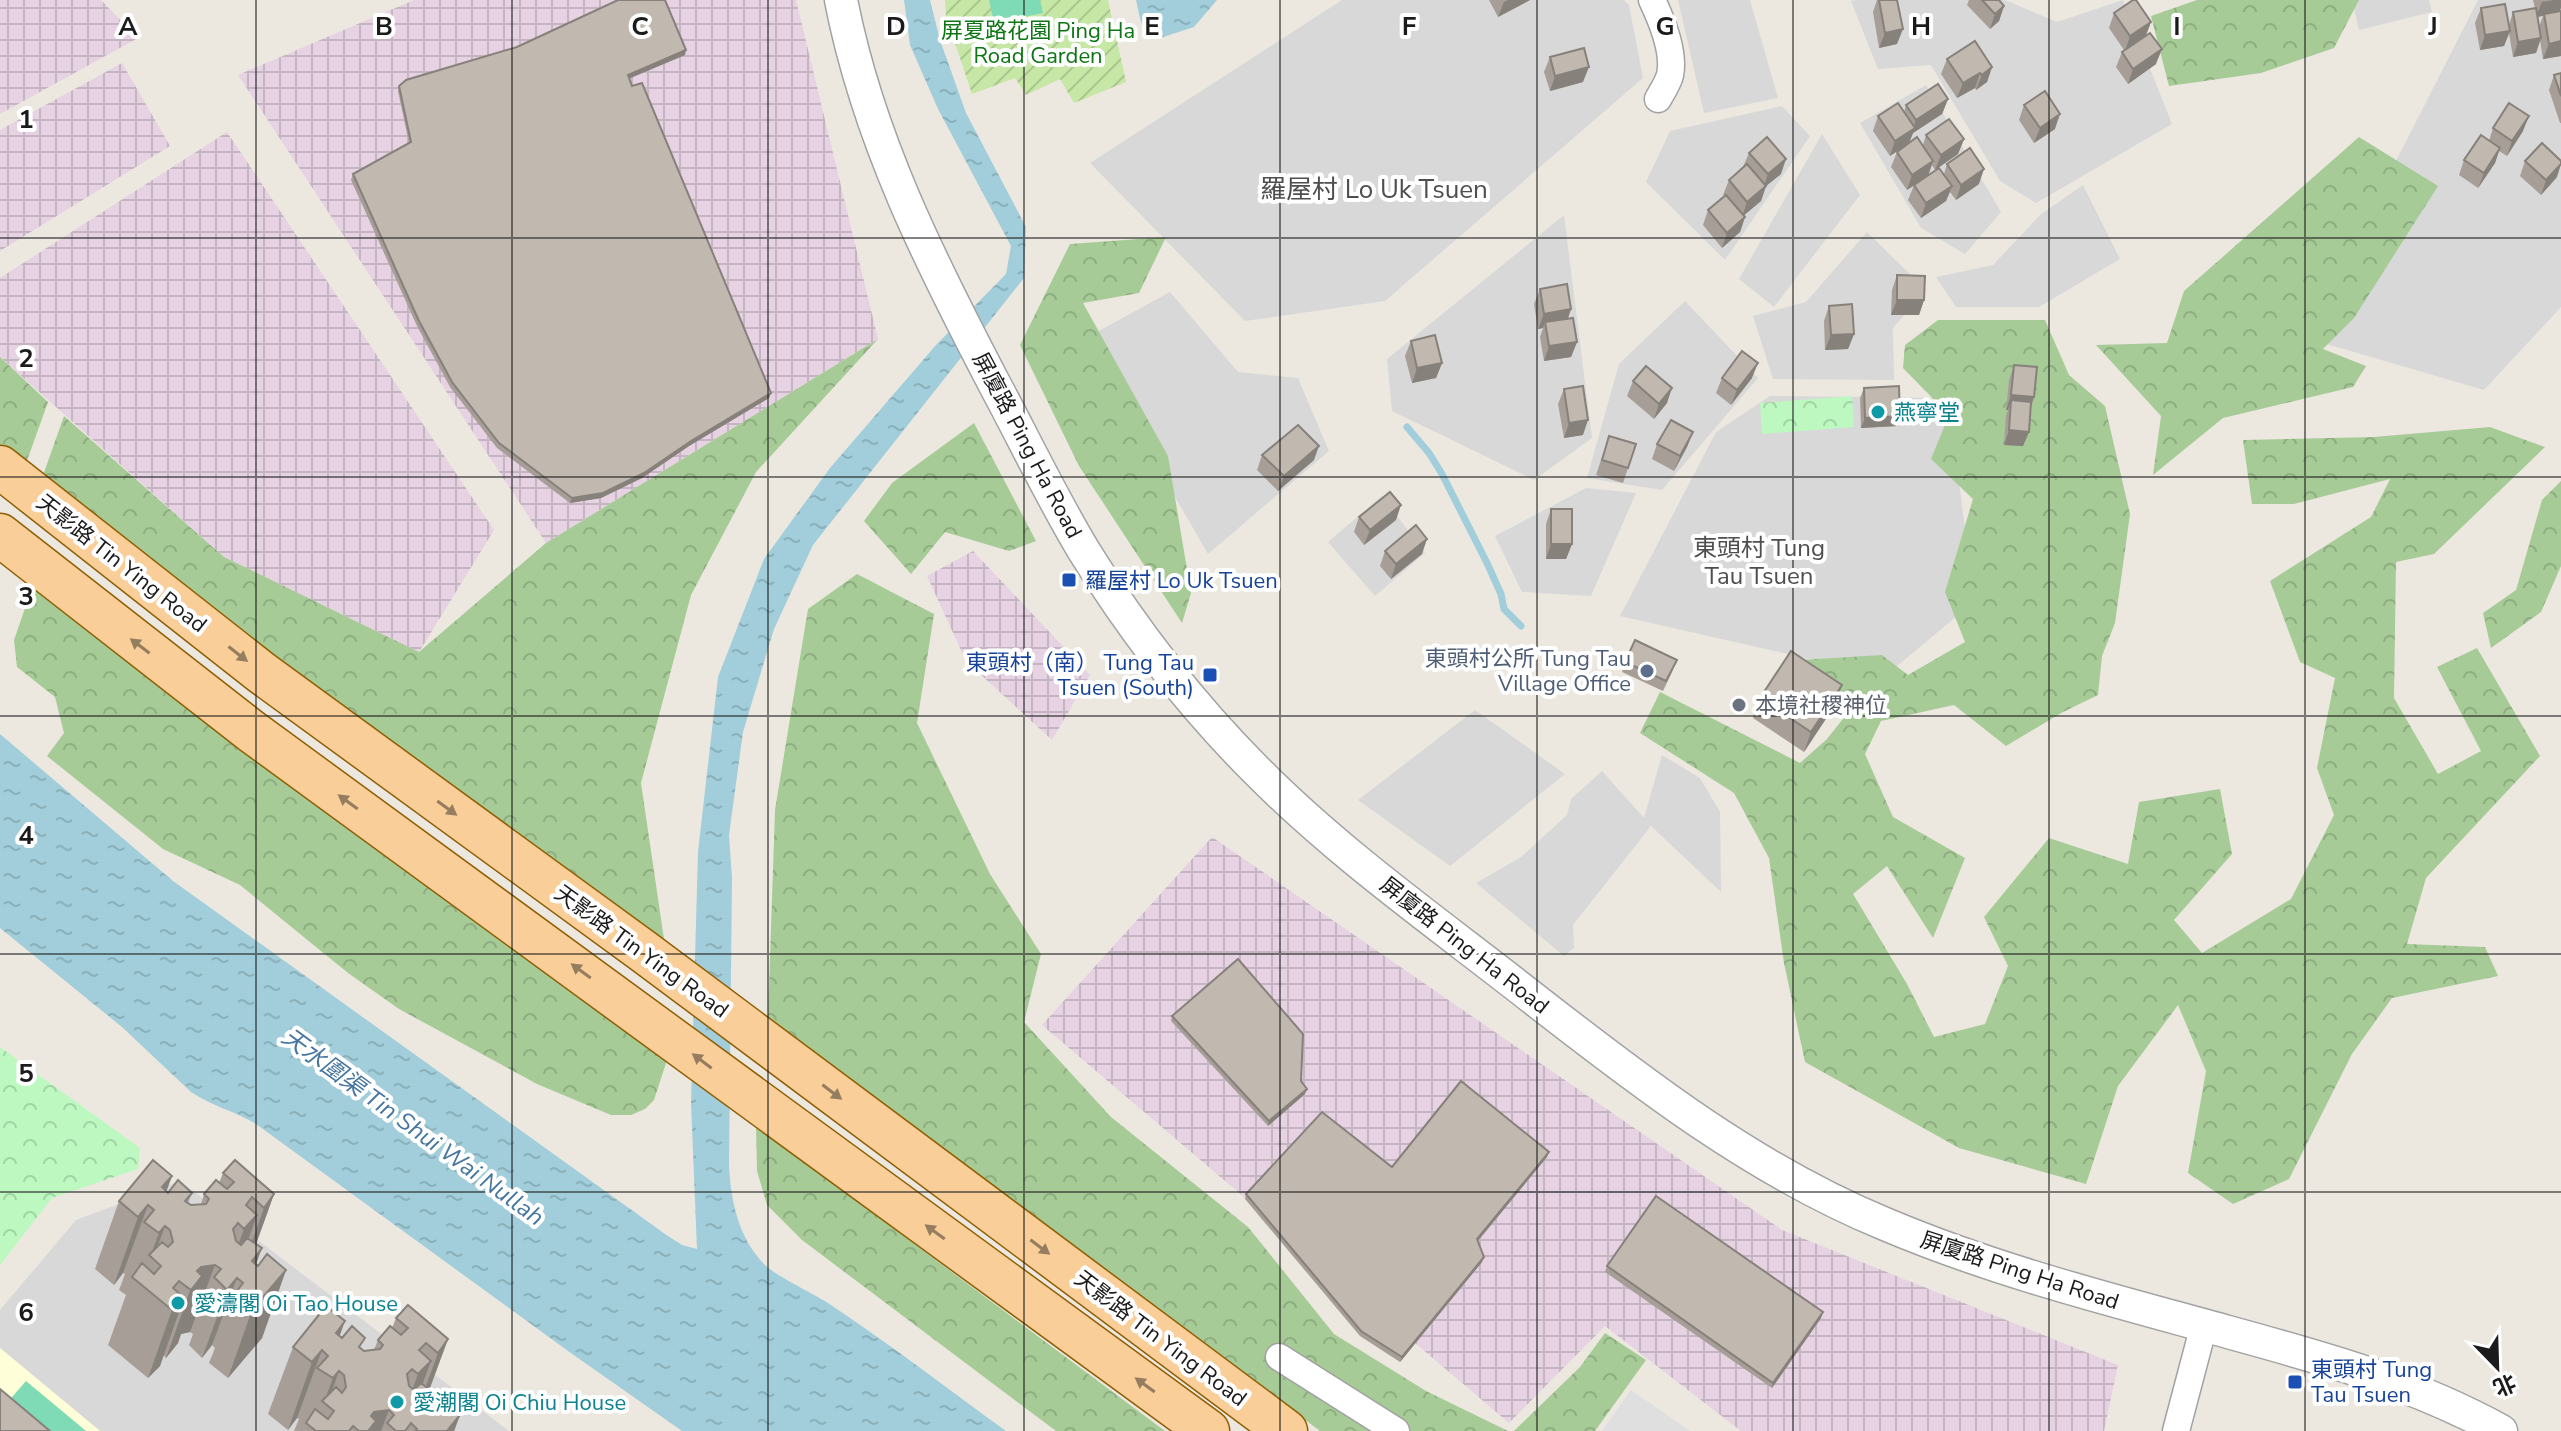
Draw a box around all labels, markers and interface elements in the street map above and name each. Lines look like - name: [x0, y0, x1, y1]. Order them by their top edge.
- text: A: [118, 9, 138, 44]
- text: B: [375, 9, 393, 44]
- text: C: [631, 9, 649, 44]
- text: D: [886, 9, 906, 44]
- text: E: [1144, 9, 1160, 44]
- text: F: [1402, 9, 1416, 44]
- text: G: [1655, 9, 1675, 44]
- text: H: [1911, 9, 1931, 44]
- text: I: [2173, 9, 2181, 44]
- text: J: [2427, 9, 2438, 44]
- park label: 屏夏路花園 Ping Ha Road Garden: [941, 16, 1135, 71]
- text: 1: [18, 102, 34, 137]
- district label: 羅屋村 Lo Uk Tsuen: [1260, 172, 1488, 207]
- text: 2: [18, 341, 34, 376]
- street label: 屏廈路 Ping Ha Road: [965, 347, 1089, 544]
- place label: 燕寧堂: [1894, 398, 1960, 428]
- marker: 燕寧堂: [1869, 403, 1887, 421]
- street label: 天影路 Tin Ying Road: [30, 488, 213, 640]
- district label: 東頭村 Tung Tau Tsuen: [1693, 532, 1825, 592]
- place label: 羅屋村 Lo Uk Tsuen: [1085, 566, 1278, 596]
- marker: 羅屋村 Lo Uk Tsuen: [1060, 571, 1078, 589]
- text: 3: [18, 579, 34, 614]
- one-way arrow: [130, 638, 150, 654]
- place label: 東頭村公所 Tung Tau Village Office: [1425, 644, 1631, 699]
- one-way arrow: [227, 645, 248, 661]
- place label: 東頭村（南） Tung Tau Tsuen (South): [966, 648, 1194, 703]
- marker: 東頭村公所 Tung Tau Village Office: [1638, 662, 1656, 680]
- marker: 東頭村（南） Tung Tau Tsuen (South): [1201, 666, 1219, 684]
- place label: 本境社稷神位: [1755, 691, 1887, 721]
- marker: 本境社稷神位: [1730, 696, 1748, 714]
- one-way arrow: [338, 794, 358, 810]
- one-way arrow: [437, 799, 457, 815]
- text: 4: [18, 818, 34, 853]
- street label: 屏廈路 Ping Ha Road: [1374, 870, 1555, 1021]
- street label: 天影路 Tin Ying Road: [548, 878, 735, 1025]
- one-way arrow: [570, 964, 591, 980]
- water label: 天水圍渠 Tin Shui Wai Nullah: [275, 1021, 551, 1233]
- one-way arrow: [691, 1053, 712, 1069]
- text: 5: [18, 1056, 34, 1091]
- one-way arrow: [821, 1083, 842, 1099]
- one-way arrow: [925, 1224, 945, 1240]
- street label: 屏廈路 Ping Ha Road: [1917, 1225, 2123, 1317]
- one-way arrow: [1030, 1239, 1050, 1255]
- street label: 天影路 Tin Ying Road: [1068, 1264, 1253, 1414]
- place label: 愛濤閣 Oi Tao House: [194, 1289, 398, 1319]
- marker: 愛濤閣 Oi Tao House: [169, 1294, 187, 1312]
- text: 6: [18, 1295, 34, 1330]
- north arrow: [2457, 1327, 2537, 1407]
- place label: 東頭村 Tung Tau Tsuen: [2311, 1355, 2432, 1410]
- text: 北: [2488, 1366, 2520, 1403]
- marker: 東頭村 Tung Tau Tsuen: [2286, 1373, 2304, 1391]
- one-way arrow: [1134, 1377, 1156, 1393]
- place label: 愛潮閣 Oi Chiu House: [413, 1388, 626, 1418]
- marker: 愛潮閣 Oi Chiu House: [388, 1393, 406, 1411]

